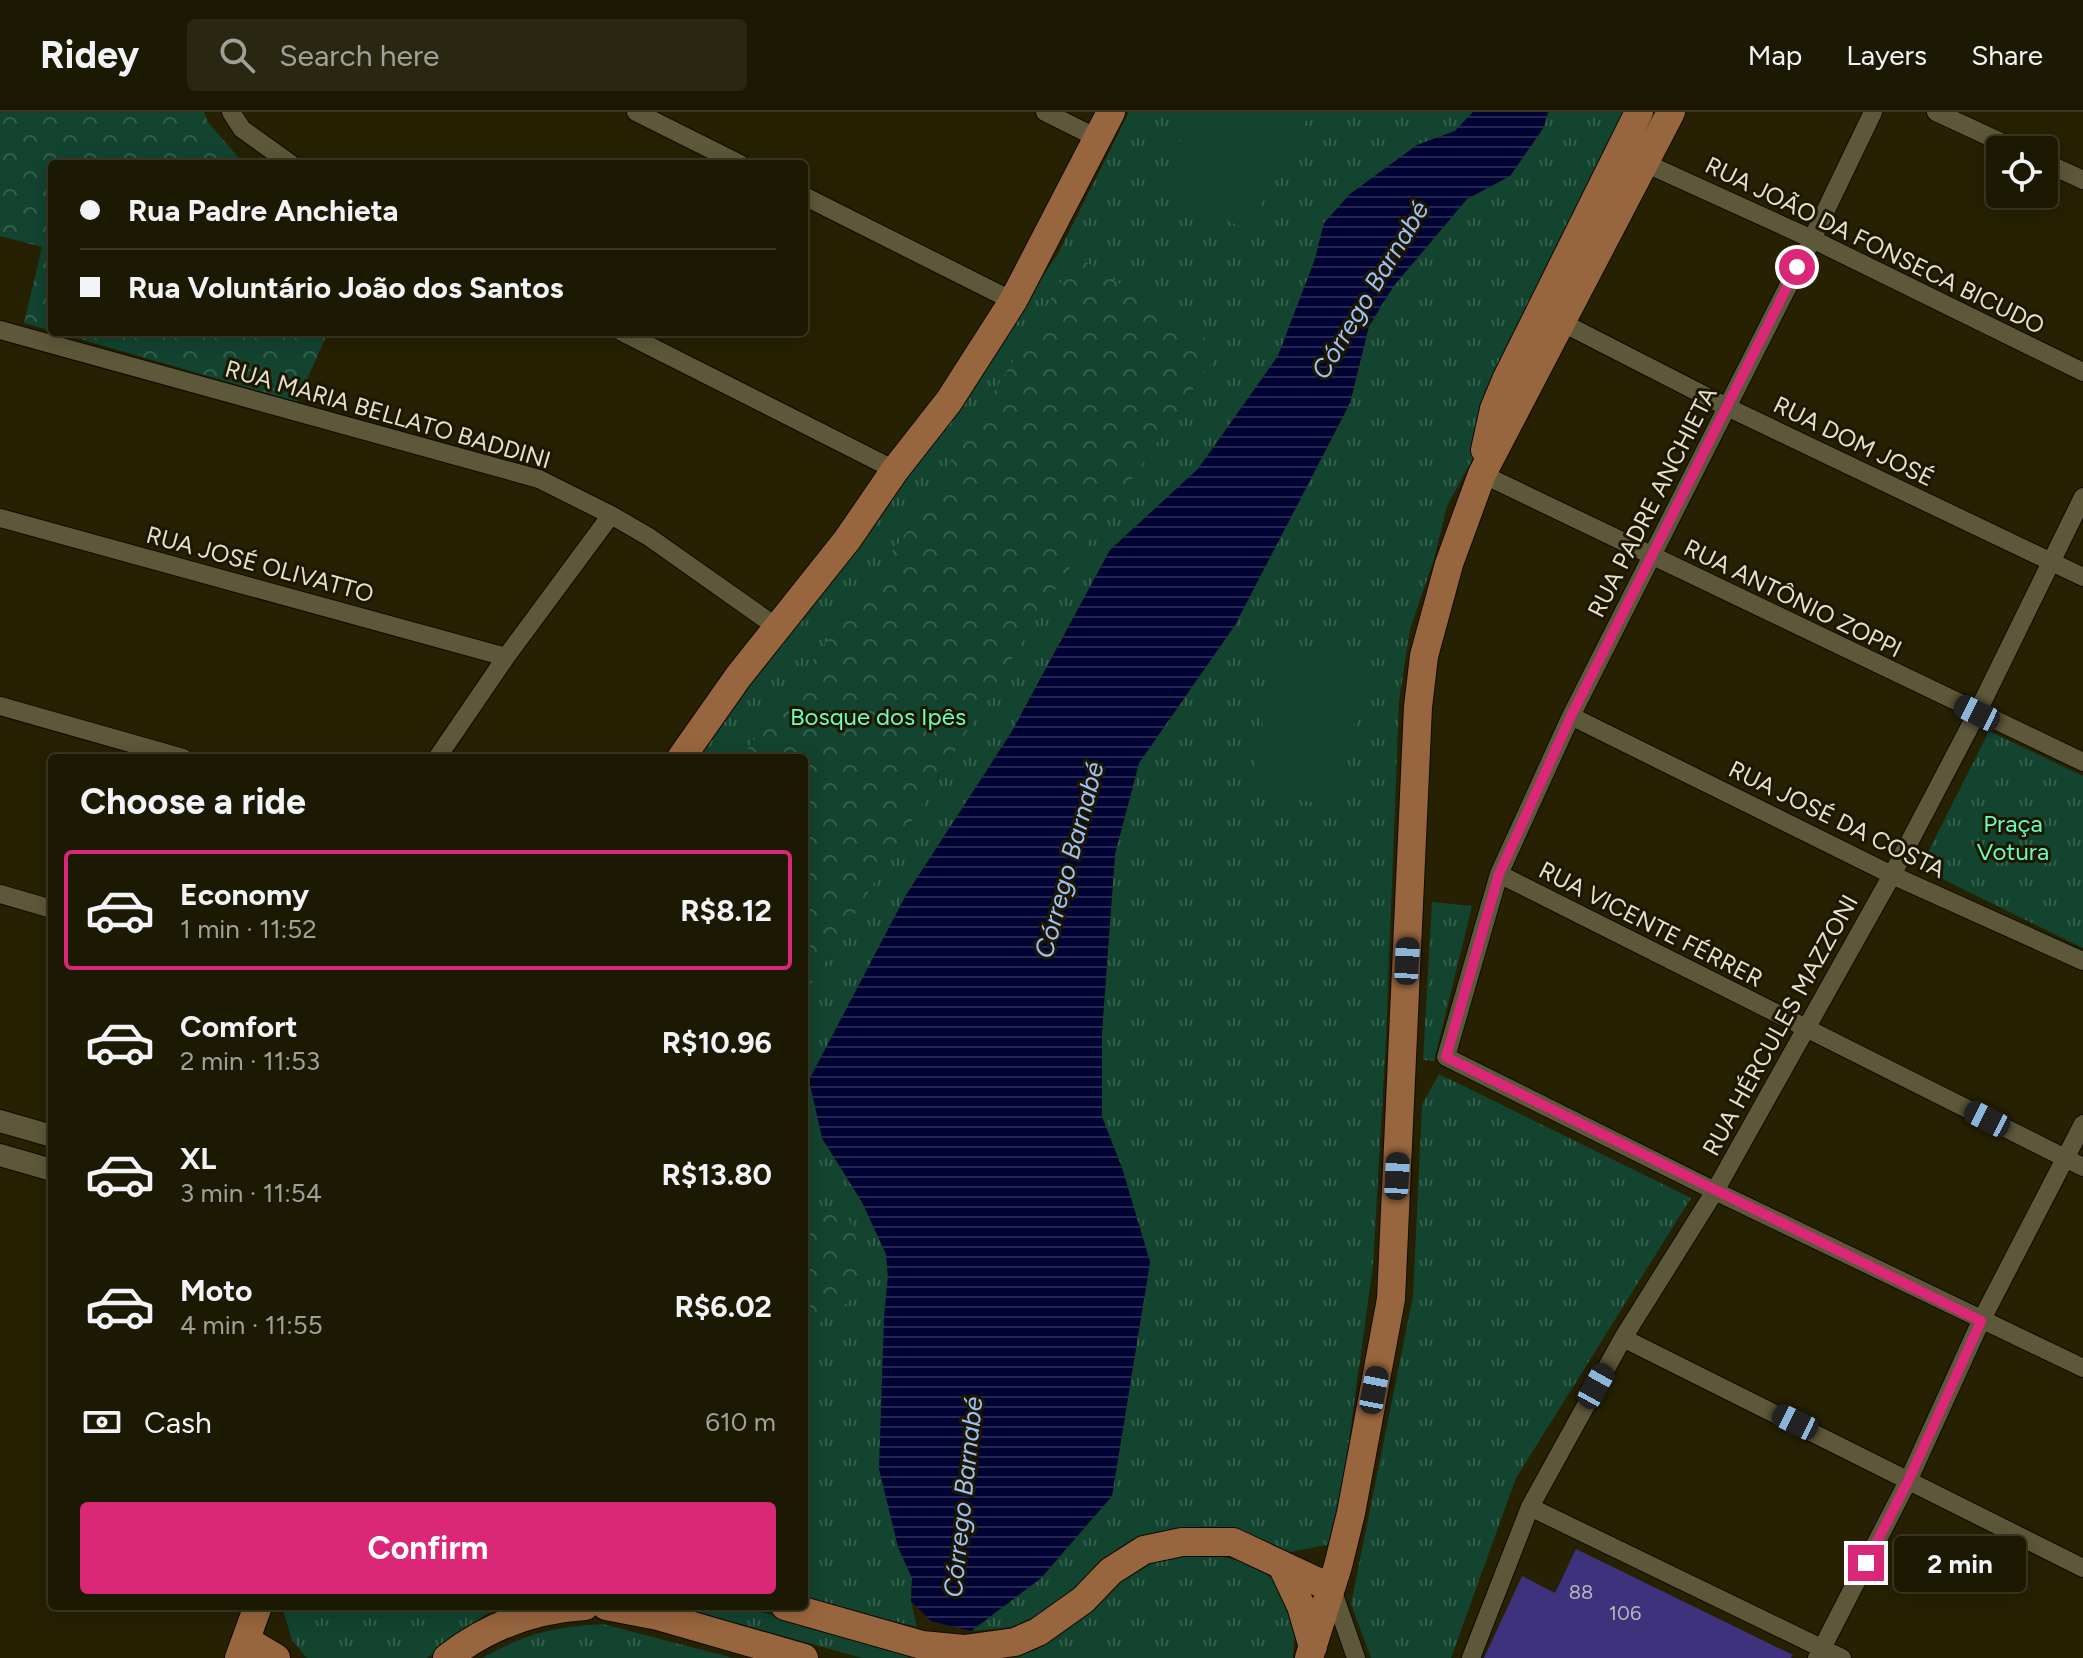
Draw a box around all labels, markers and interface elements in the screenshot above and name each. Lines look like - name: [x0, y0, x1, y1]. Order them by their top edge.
- search box: [187, 19, 747, 91]
- text: Ridey: [40, 32, 139, 78]
- icon: search: [215, 33, 259, 77]
- text: Search here: [279, 37, 439, 74]
- text: Map: [1748, 38, 1802, 72]
- text: Layers: [1846, 38, 1927, 72]
- text: Share: [1971, 38, 2043, 72]
- map controls: [1986, 136, 2058, 208]
- button: locate: [1986, 136, 2058, 208]
- street label: RUA JOÃO DA FONSECA BICUDO: [1701, 150, 2049, 340]
- text: Rua Padre Anchieta: [128, 192, 398, 229]
- water label: Córrego Barnabé: [1304, 195, 1436, 385]
- route start: [1779, 249, 1815, 285]
- text: Rua Voluntário João dos Santos: [128, 269, 564, 306]
- street label: RUA MARIA BELLATO BADDINI: [222, 354, 554, 474]
- street label: RUA PADRE ANCHIETA: [1581, 381, 1723, 622]
- street label: RUA DOM JOSÉ: [1769, 390, 1939, 492]
- street label: RUA JOSÉ OLIVATTO: [143, 520, 377, 608]
- street label: RUA ANTÔNIO ZOPPI: [1679, 533, 1907, 663]
- car: [1950, 692, 2004, 734]
- park label: Bosque dos Ipês: [790, 702, 966, 731]
- street label: RUA JOSÉ DA COSTA: [1724, 754, 1951, 884]
- water label: Córrego Barnabé: [1027, 758, 1111, 962]
- text: Choose a ride: [80, 780, 306, 823]
- park label: Praça Votura: [1977, 809, 2049, 866]
- street label: RUA VICENTE FÉRRER: [1534, 855, 1768, 993]
- icon: car: [84, 874, 156, 946]
- text: Economy: [180, 876, 309, 913]
- street label: RUA HÉRCULES MAZZONI: [1696, 889, 1864, 1161]
- text: R$8.12: [680, 892, 772, 929]
- text: 1 min · 11:52: [180, 913, 317, 945]
- car: [1394, 936, 1420, 986]
- icon: car: [84, 1006, 156, 1078]
- text: Comfort: [180, 1008, 298, 1045]
- text: R$10.96: [662, 1024, 772, 1061]
- text: 2 min · 11:53: [180, 1045, 320, 1077]
- car: [1960, 1097, 2014, 1141]
- icon: car: [84, 1138, 156, 1210]
- text: XL: [180, 1140, 216, 1177]
- car: [1384, 1151, 1410, 1201]
- text: R$13.80: [661, 1156, 772, 1193]
- text: 3 min · 11:54: [180, 1177, 322, 1209]
- icon: car: [84, 1270, 156, 1342]
- text: Moto: [180, 1272, 252, 1309]
- text: R$6.02: [674, 1288, 772, 1325]
- text: 4 min · 11:55: [180, 1309, 323, 1341]
- car: [1574, 1359, 1618, 1413]
- car: [1358, 1364, 1390, 1416]
- water label: Córrego Barnabé: [937, 1395, 989, 1599]
- icon: cash: [80, 1400, 124, 1444]
- car: [1768, 1401, 1822, 1443]
- text: Cash: [144, 1404, 212, 1441]
- text: 610 m: [705, 1406, 776, 1438]
- button: Confirm: [80, 1502, 776, 1594]
- callout: 2 min: [1894, 1535, 2026, 1591]
- route end: [1848, 1545, 1884, 1581]
- text: 2 min: [1927, 1548, 1993, 1580]
- house number: 88: [1569, 1580, 1593, 1604]
- house number: 106: [1609, 1601, 1641, 1625]

